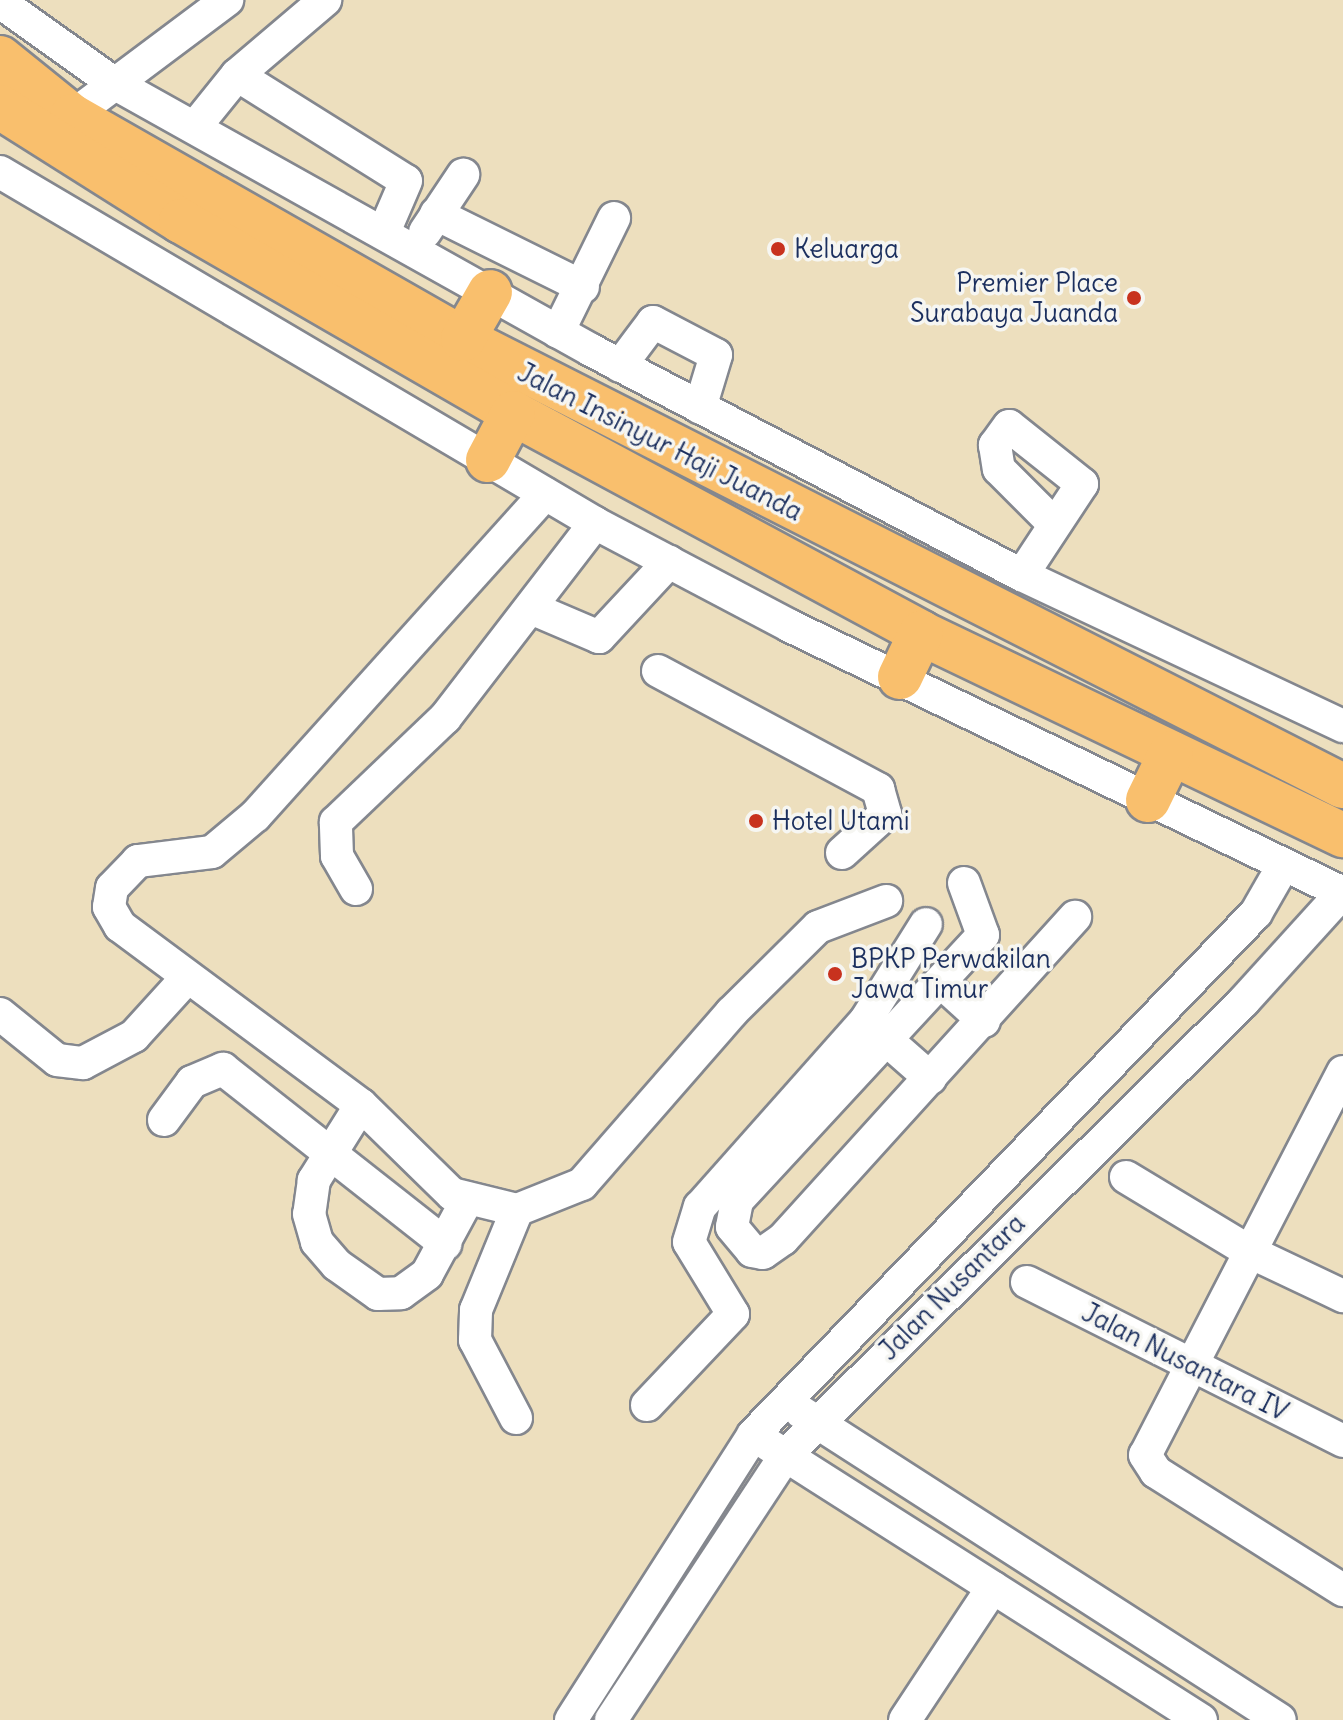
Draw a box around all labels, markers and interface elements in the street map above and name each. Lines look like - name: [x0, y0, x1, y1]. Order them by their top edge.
- place label: Keluarga: [794, 233, 899, 265]
- marker: Keluarga: [769, 240, 787, 258]
- place label: Premier Place Surabaya Juanda: [910, 267, 1118, 328]
- marker: Premier Place Surabaya Juanda: [1125, 289, 1143, 307]
- street label: Jalan Insinyur Haji Juanda: [513, 357, 807, 527]
- place label: Hotel Utami: [772, 805, 910, 837]
- marker: Hotel Utami: [747, 812, 765, 830]
- place label: BPKP Perwakilan Jawa Timur: [851, 943, 1051, 1004]
- marker: BPKP Perwakilan Jawa Timur: [826, 965, 844, 983]
- street label: Jalan Nusantara: [873, 1208, 1031, 1366]
- street label: Jalan Nusantara IV: [1077, 1297, 1293, 1427]

